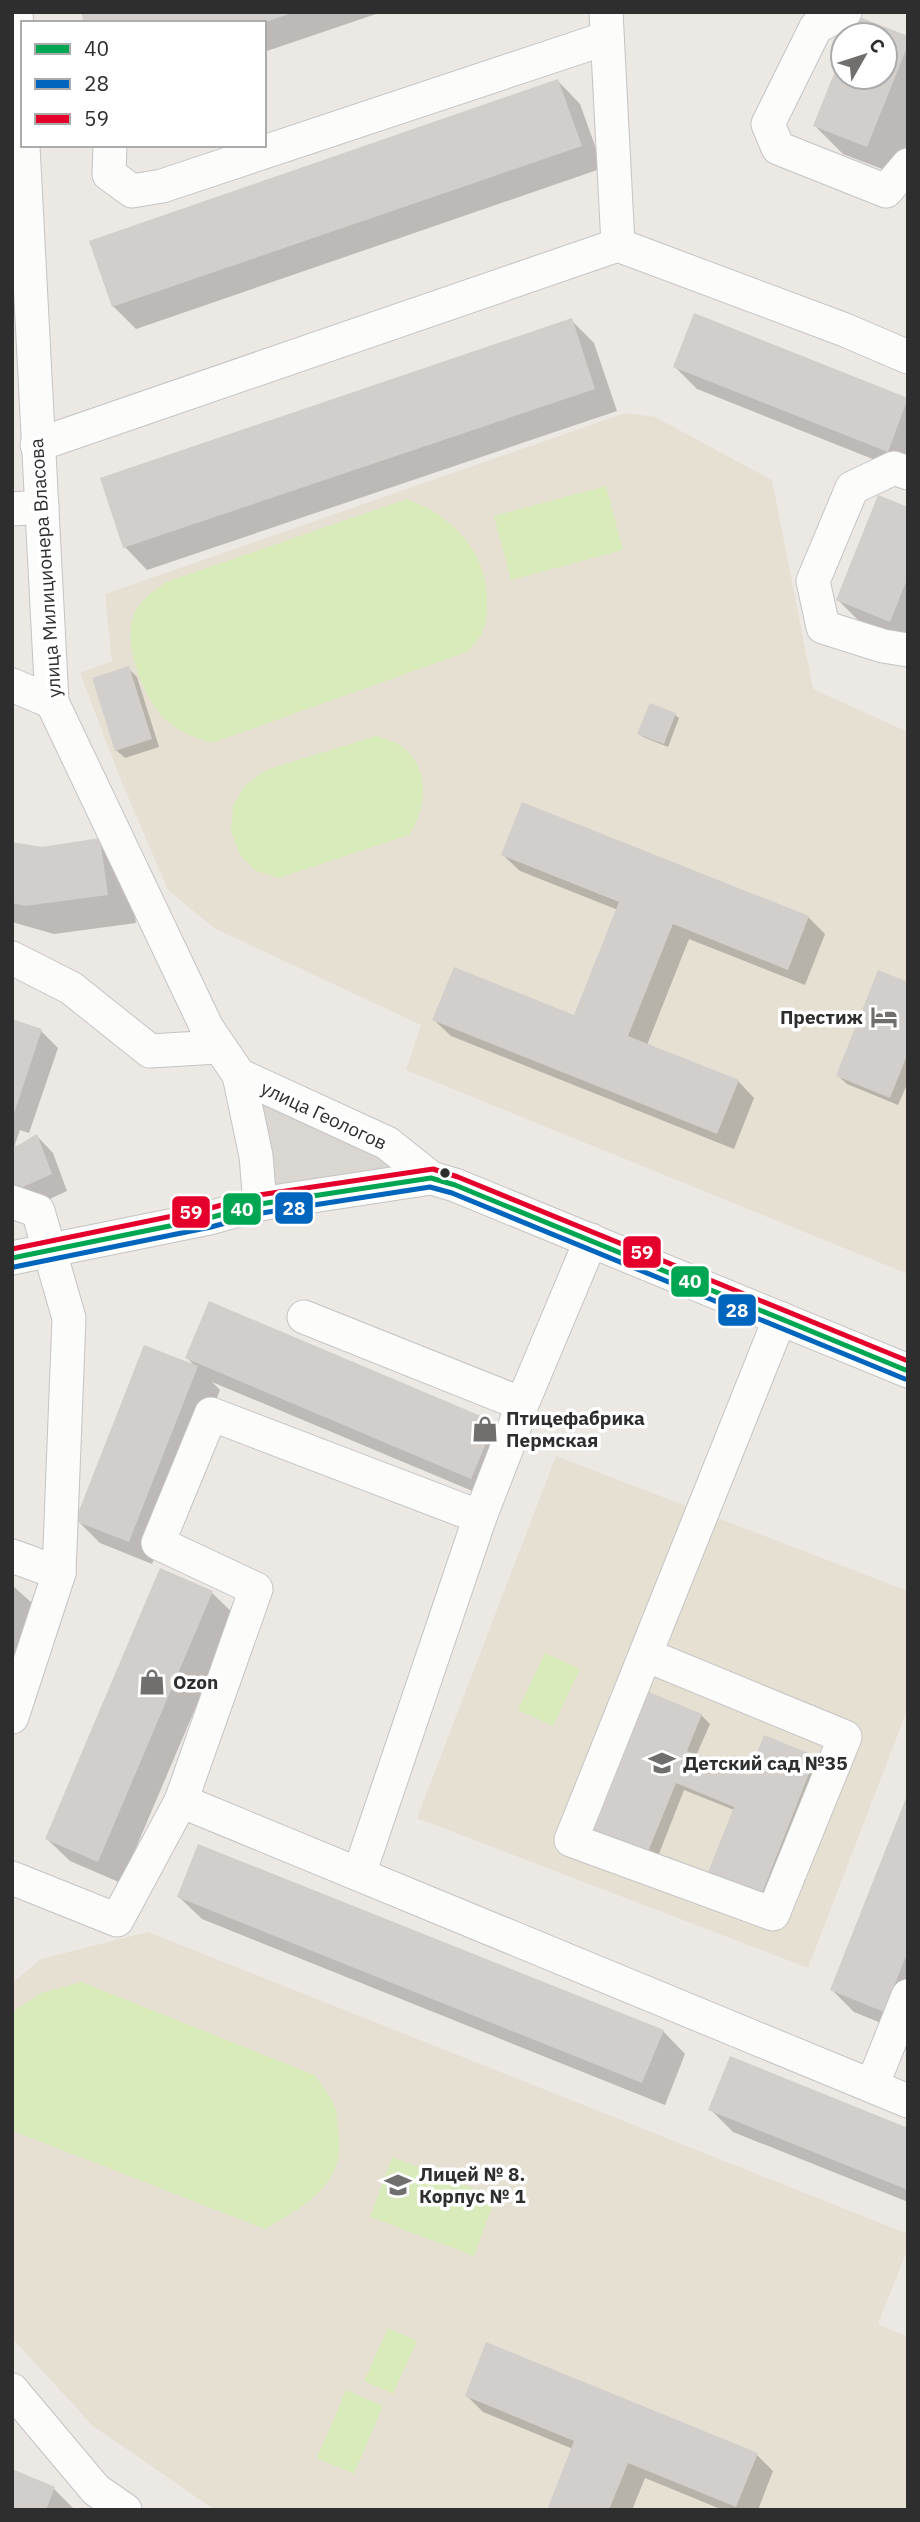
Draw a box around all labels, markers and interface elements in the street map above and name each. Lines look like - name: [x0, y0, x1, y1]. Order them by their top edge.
- legend: [21, 21, 266, 147]
- north arrow: [829, 21, 899, 91]
- text: С: [864, 33, 890, 58]
- text: 40: [84, 34, 109, 62]
- text: 28: [84, 69, 109, 97]
- text: 59: [84, 104, 109, 132]
- street label: улица Милиционера Власова: [24, 437, 66, 699]
- hotel icon: Престиж: [869, 1002, 899, 1032]
- place label: Престиж: [780, 1005, 863, 1029]
- street label: улица Геологов: [257, 1075, 391, 1155]
- unlabelled marker: [438, 1166, 452, 1180]
- line badge: 28: [274, 1191, 314, 1225]
- line badge: 40: [222, 1192, 262, 1226]
- line badge: 59: [171, 1195, 211, 1229]
- text: 28: [283, 1196, 305, 1220]
- text: 40: [231, 1197, 253, 1221]
- text: 59: [180, 1200, 202, 1224]
- line badge: 59: [622, 1235, 662, 1269]
- text: 59: [631, 1240, 653, 1264]
- line badge: 40: [670, 1265, 710, 1298]
- text: 40: [679, 1269, 701, 1293]
- line badge: 28: [717, 1293, 757, 1327]
- text: 28: [726, 1298, 748, 1322]
- place label: Птицефабрика Пермская: [506, 1406, 645, 1452]
- shop icon: Птицефабрика Пермская: [470, 1414, 500, 1444]
- shop icon: Ozon: [137, 1667, 167, 1697]
- place label: Ozon: [173, 1670, 218, 1694]
- school or university icon: Детский сад №35: [647, 1748, 677, 1778]
- place label: Детский сад №35: [683, 1751, 848, 1775]
- place label: Лицей № 8. Корпус № 1: [419, 2162, 526, 2208]
- school or university icon: Лицей № 8. Корпус № 1: [383, 2170, 413, 2200]

